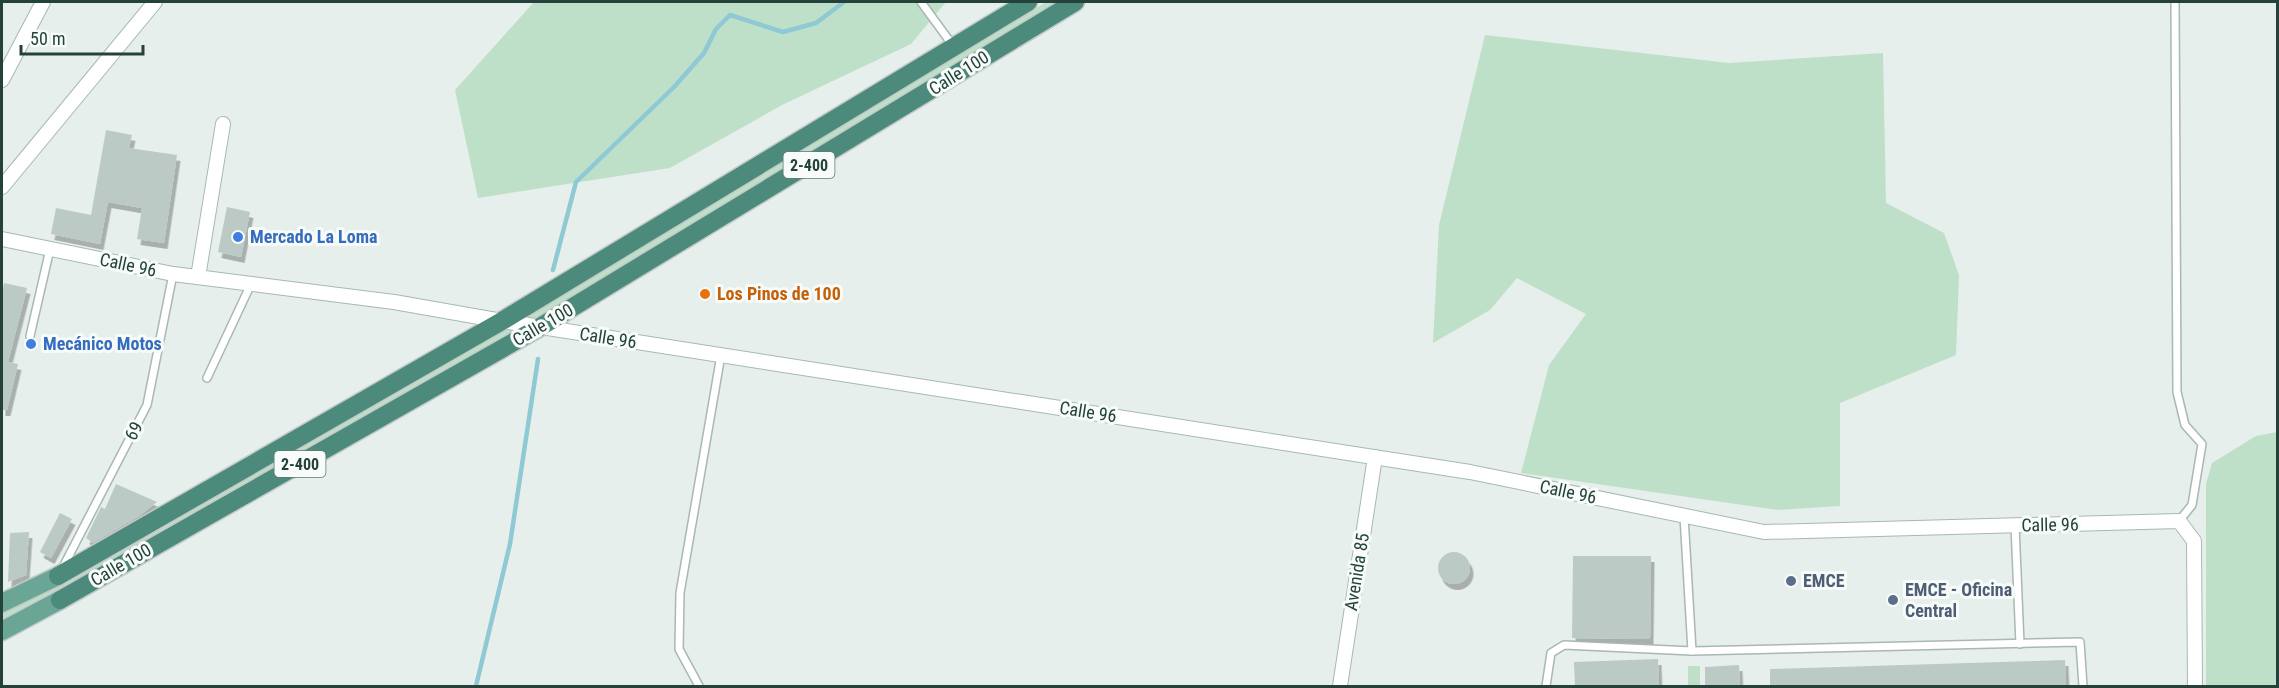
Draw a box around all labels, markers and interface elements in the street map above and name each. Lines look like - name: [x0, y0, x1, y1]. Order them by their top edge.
- scale bar: [21, 18, 142, 56]
- text: 50 m: [30, 28, 65, 49]
- street label: Calle 100: [925, 46, 992, 99]
- road number: 2-400: [784, 152, 834, 178]
- place label: Mercado La Loma: [250, 226, 378, 247]
- marker: Mercado La Loma: [231, 230, 245, 244]
- street label: Calle 96: [98, 248, 158, 281]
- place label: Los Pinos de 100: [717, 283, 841, 304]
- marker: Los Pinos de 100: [698, 287, 712, 301]
- street label: Calle 100: [509, 299, 577, 350]
- street label: Calle 96: [578, 323, 638, 352]
- place label: Mecánico Motos: [43, 333, 162, 354]
- marker: Mecánico Motos: [24, 337, 38, 351]
- street label: Calle 96: [1058, 397, 1118, 426]
- street label: 69: [120, 418, 147, 444]
- road number: 2-400: [274, 451, 326, 477]
- street label: Calle 96: [1538, 475, 1598, 508]
- street label: Calle 96: [2021, 514, 2079, 535]
- street label: Avenida 85: [1340, 532, 1373, 612]
- street label: Calle 100: [87, 539, 155, 590]
- place label: EMCE: [1803, 570, 1845, 591]
- marker: EMCE: [1784, 574, 1798, 588]
- place label: EMCE - Oficina Central: [1905, 579, 2012, 621]
- marker: EMCE - Oficina Central: [1886, 593, 1900, 607]

